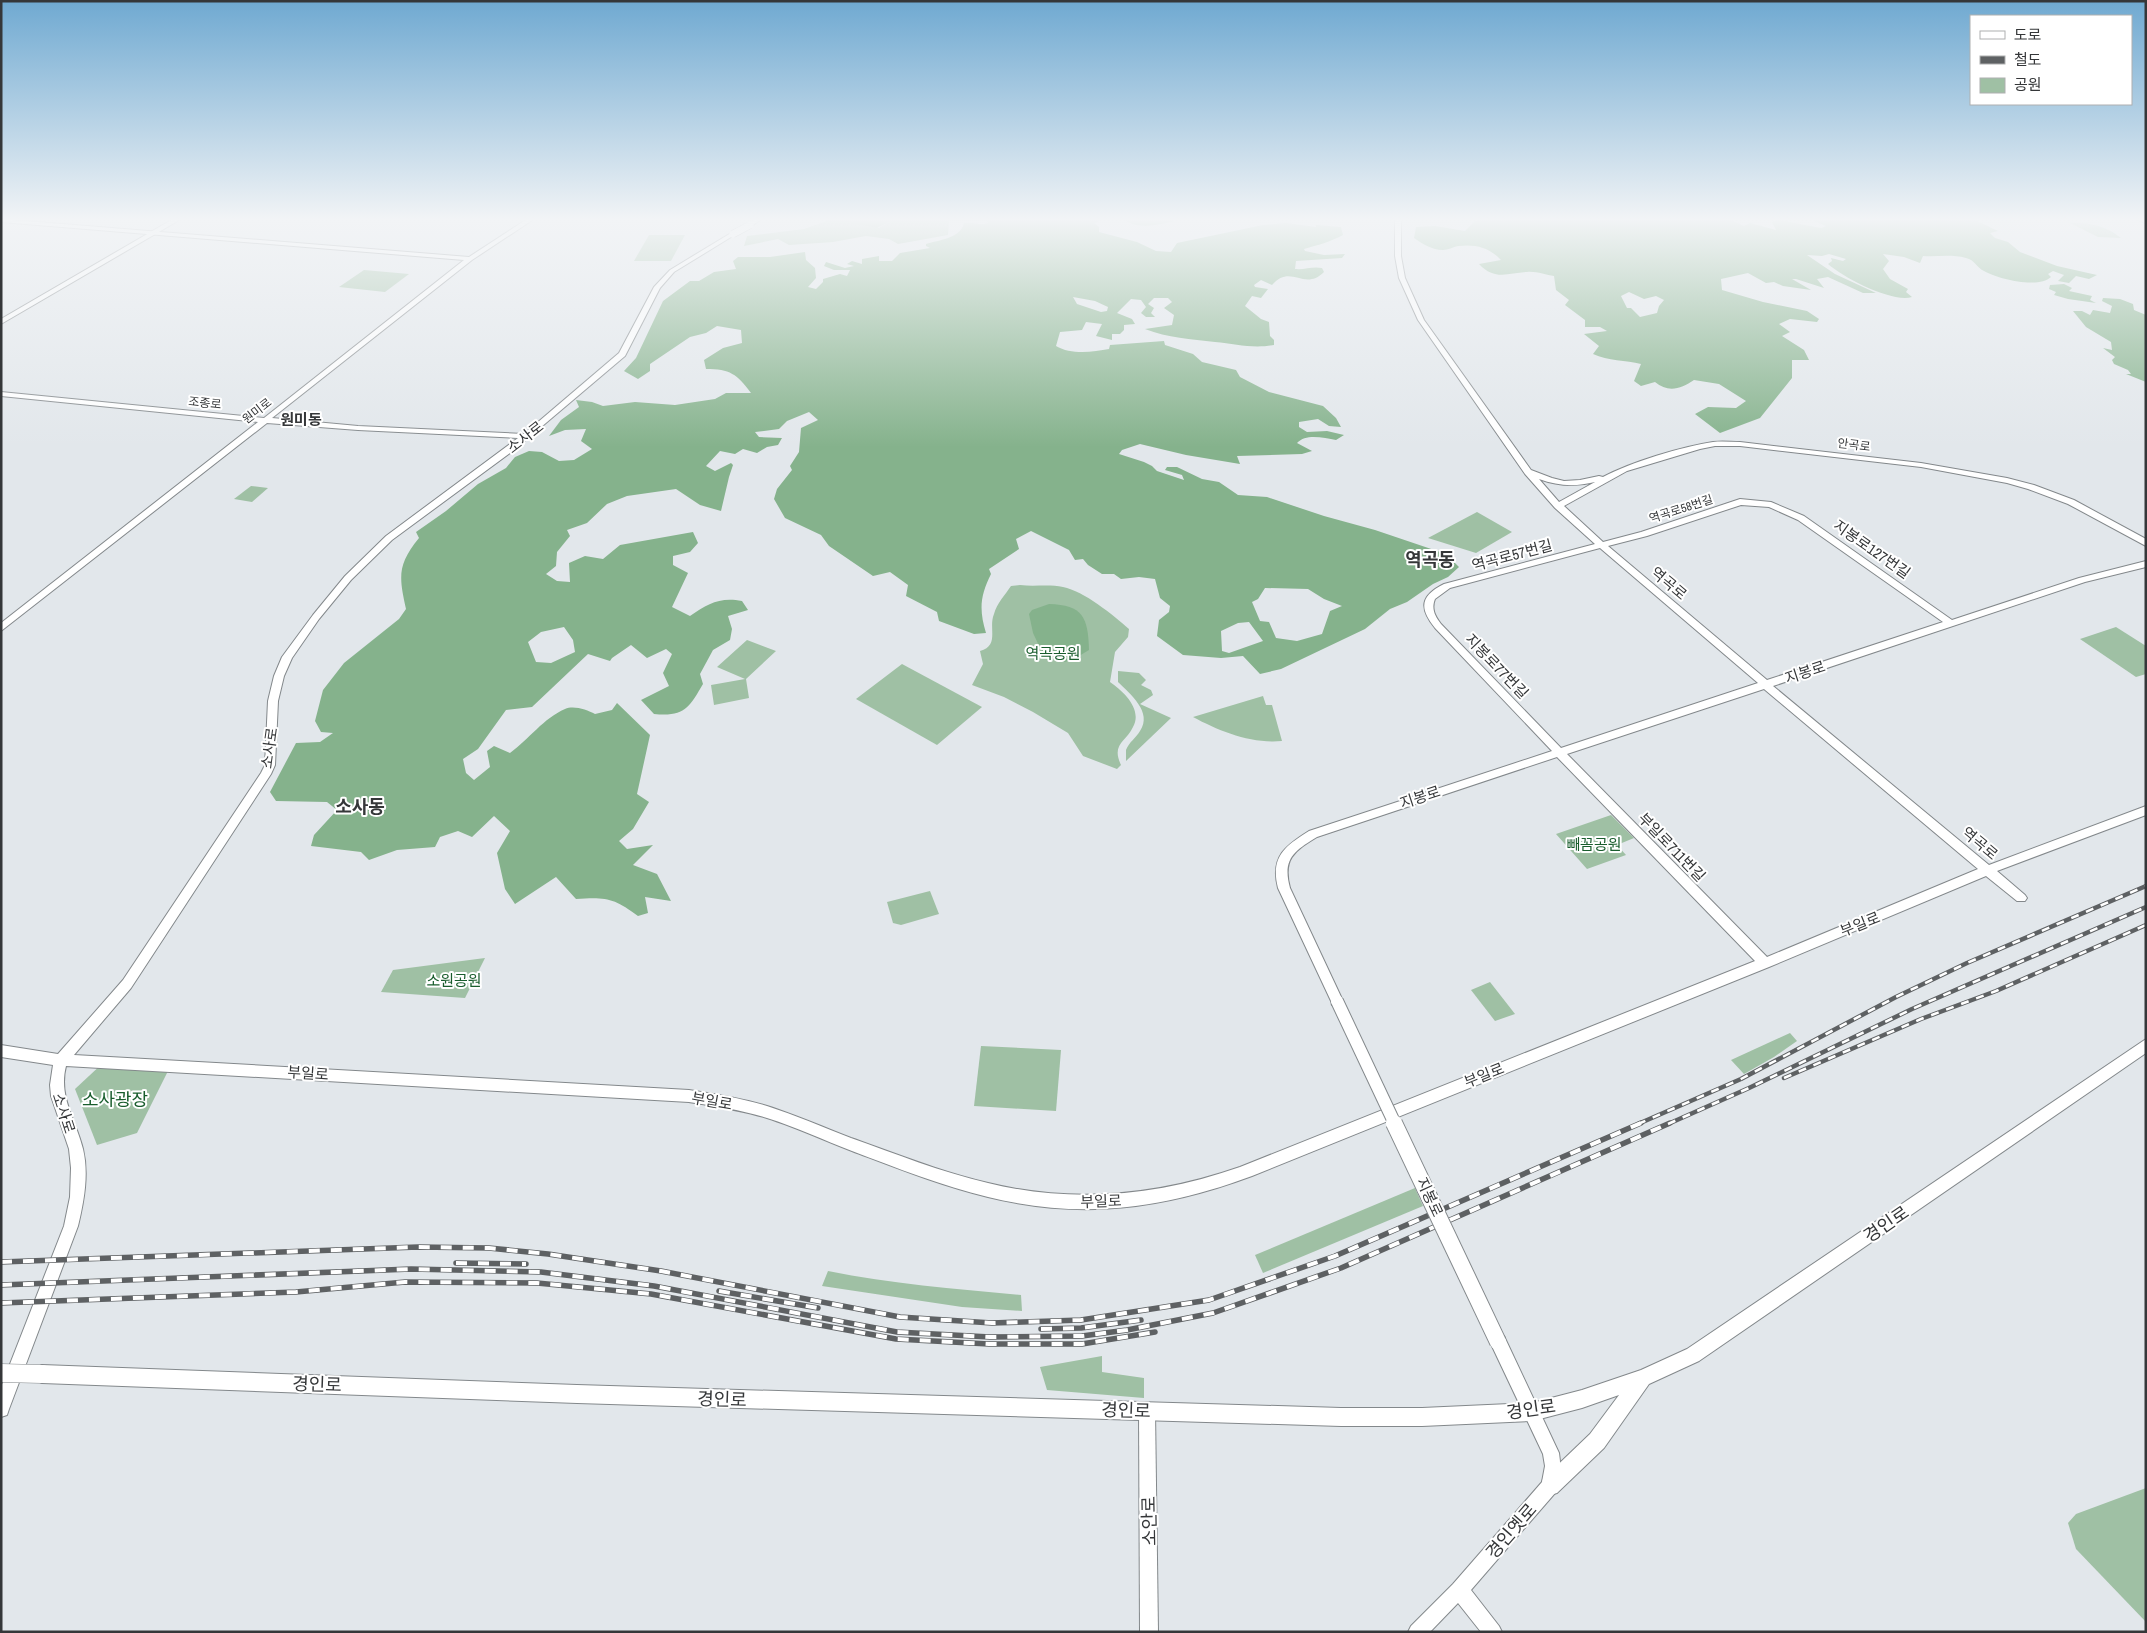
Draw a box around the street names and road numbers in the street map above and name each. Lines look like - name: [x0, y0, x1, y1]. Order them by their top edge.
- street label: 조종로: [188, 393, 222, 413]
- street label: 원미로: [239, 394, 275, 428]
- street label: 소사로: [502, 416, 548, 458]
- street label: 안곡로: [1837, 435, 1871, 455]
- street label: 역곡로58번길: [1647, 491, 1715, 527]
- street label: 지봉로127번길: [1829, 515, 1915, 583]
- street label: 역곡로57번길: [1469, 534, 1555, 576]
- street label: 역곡로: [1646, 562, 1692, 604]
- street label: 지봉로77번길: [1461, 629, 1533, 703]
- street label: 지봉로: [1782, 656, 1828, 688]
- street label: 소사로: [256, 726, 282, 770]
- street label: 지봉로: [1397, 781, 1443, 813]
- street label: 부일로711번길: [1634, 808, 1710, 886]
- street label: 역곡로: [1957, 822, 2003, 864]
- street label: 부일로: [1837, 907, 1883, 941]
- street label: 부일로: [1461, 1058, 1507, 1092]
- street label: 부일로: [287, 1061, 329, 1085]
- street label: 부일로: [690, 1087, 734, 1115]
- street label: 소사로: [48, 1090, 80, 1136]
- street label: 지봉로: [1412, 1174, 1448, 1220]
- street label: 부일로: [1080, 1190, 1122, 1212]
- street label: 경인로: [1858, 1200, 1914, 1248]
- street label: 경인로: [292, 1371, 342, 1397]
- street label: 경인로: [697, 1386, 747, 1412]
- street label: 경인로: [1505, 1393, 1557, 1425]
- street label: 경인로: [1101, 1397, 1151, 1423]
- street label: 소안로: [1136, 1496, 1162, 1546]
- street label: 경인옛로: [1480, 1498, 1542, 1564]

